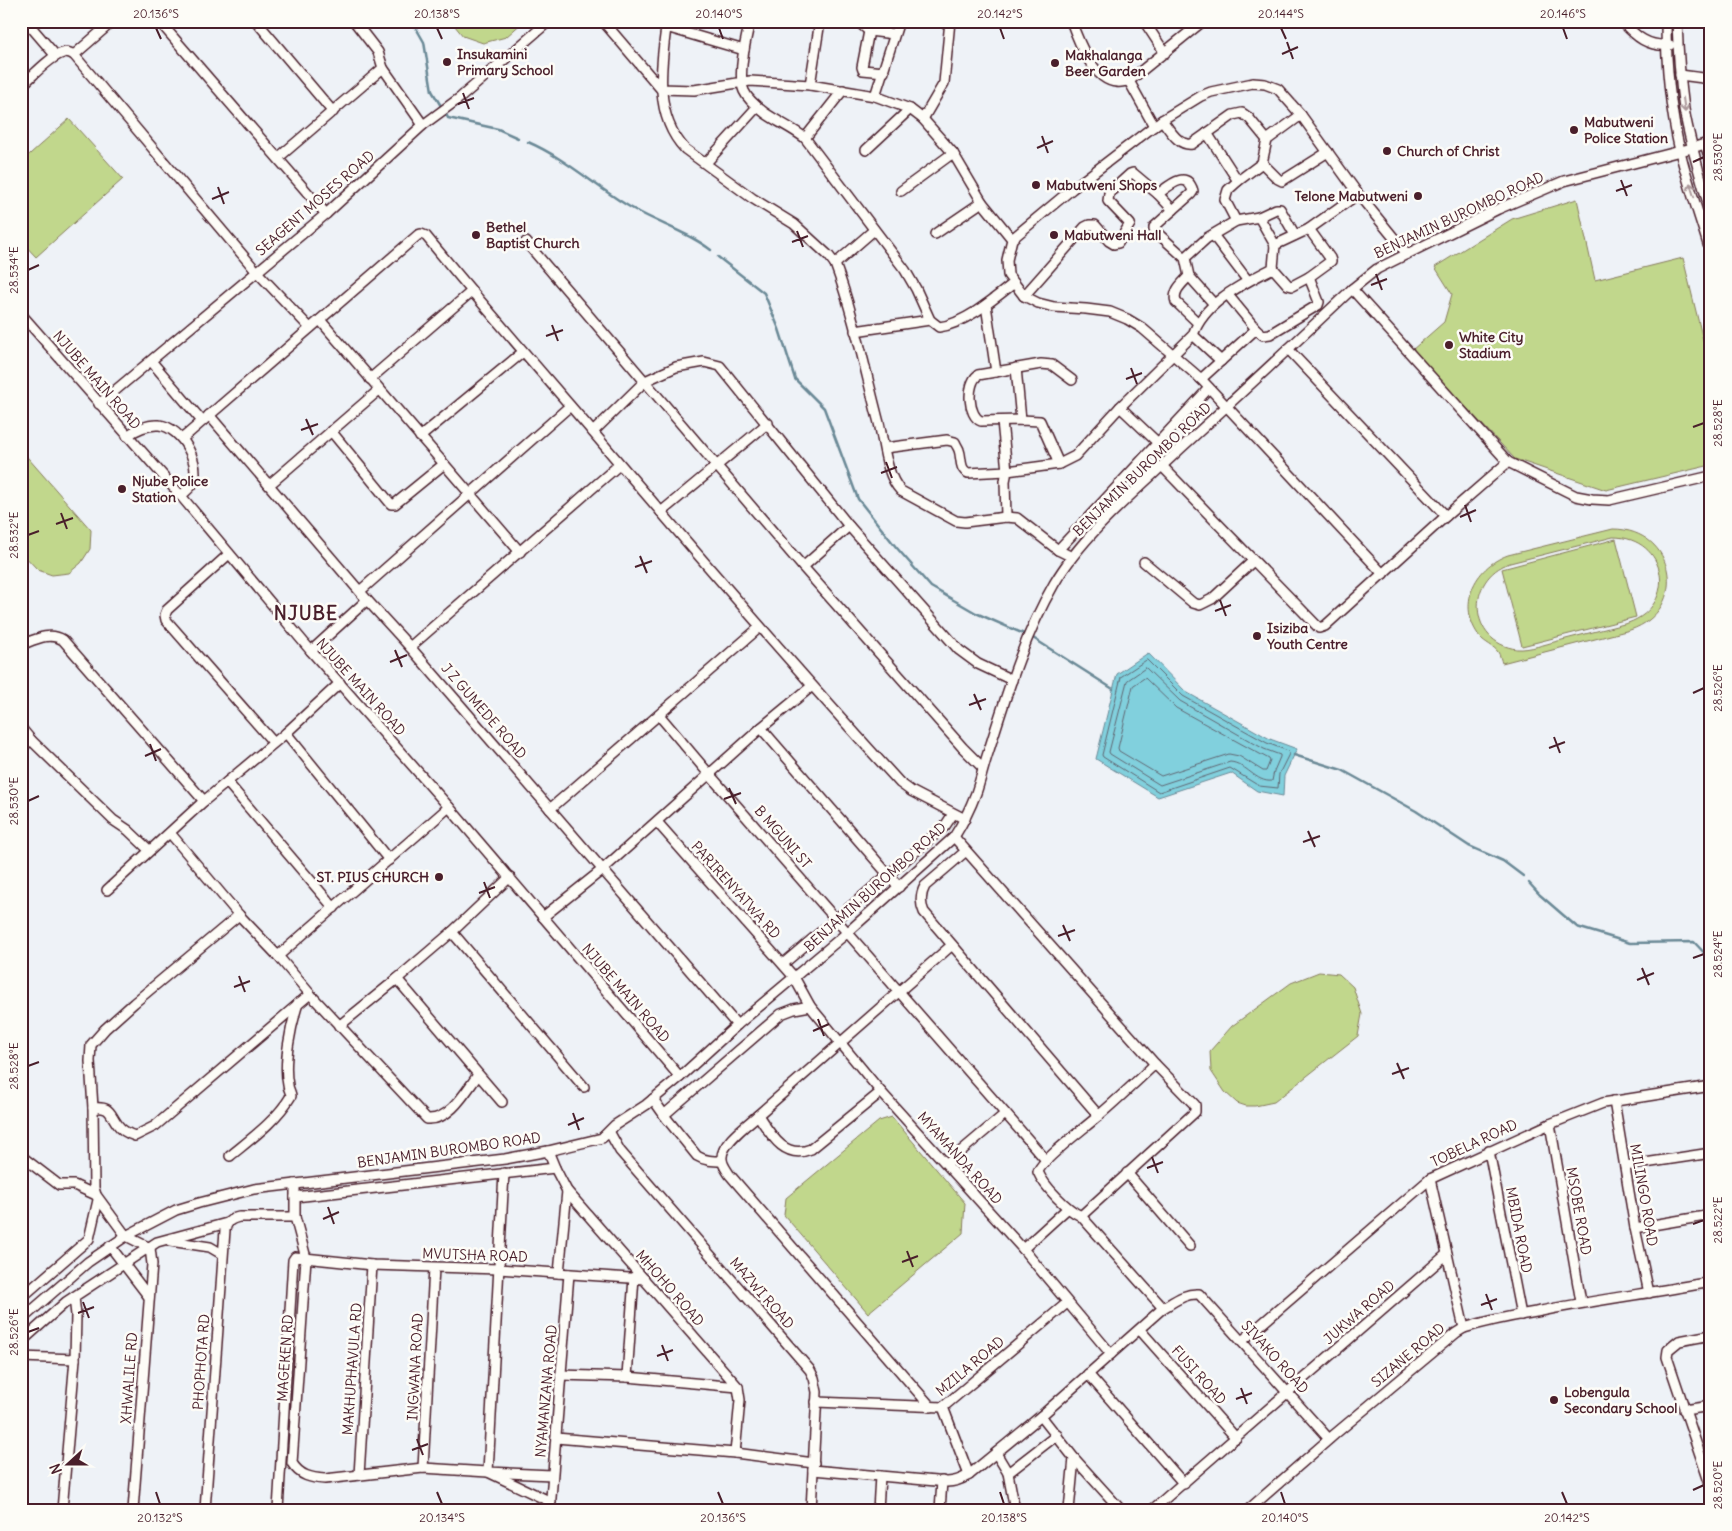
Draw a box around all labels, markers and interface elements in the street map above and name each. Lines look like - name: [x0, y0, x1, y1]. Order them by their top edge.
- text: 20.136°S: [133, 6, 179, 21]
- text: 20.138°S: [414, 6, 460, 21]
- text: 20.140°S: [696, 6, 743, 21]
- text: 20.142°S: [977, 6, 1023, 21]
- text: 20.144°S: [1258, 6, 1304, 21]
- text: 20.146°S: [1540, 6, 1586, 21]
- place label: Insukamini Primary School: [457, 45, 553, 79]
- place label: Makhalanga Beer Garden: [1065, 46, 1146, 80]
- marker: Insukamini Primary School: [441, 56, 453, 68]
- marker: Makhalanga Beer Garden: [1049, 57, 1061, 69]
- one-way arrow: [1679, 96, 1689, 112]
- place label: Mabutweni Police Station: [1584, 113, 1668, 147]
- marker: Mabutweni Police Station: [1568, 124, 1580, 136]
- text: 28.530°E: [1710, 133, 1725, 181]
- place label: Church of Christ: [1397, 142, 1500, 160]
- marker: Church of Christ: [1381, 145, 1393, 157]
- street label: SEAGENT MOSES ROAD: [252, 146, 378, 259]
- street label: BENJAMIN BUROMBO ROAD: [1371, 168, 1547, 262]
- place label: Mabutweni Shops: [1046, 176, 1158, 194]
- marker: Mabutweni Shops: [1030, 179, 1042, 191]
- one-way arrow: [1686, 183, 1696, 199]
- place label: Telone Mabutweni: [1294, 187, 1408, 205]
- marker: Telone Mabutweni: [1412, 190, 1424, 202]
- place label: Bethel Baptist Church: [486, 218, 580, 252]
- place label: Mabutweni Hall: [1064, 226, 1161, 244]
- marker: Bethel Baptist Church: [470, 229, 482, 241]
- marker: Mabutweni Hall: [1048, 229, 1060, 241]
- text: 28.534°E: [6, 246, 21, 294]
- street label: NJUBE MAIN ROAD: [49, 327, 145, 433]
- place label: White City Stadium: [1459, 328, 1523, 362]
- marker: White City Stadium: [1443, 339, 1455, 351]
- street label: BENJAMIN BUROMBO ROAD: [1069, 398, 1215, 540]
- text: 28.528°E: [1710, 399, 1725, 447]
- place label: Njube Police Station: [132, 472, 209, 506]
- marker: Njube Police Station: [116, 483, 128, 495]
- text: 28.532°E: [6, 511, 21, 559]
- district label: NJUBE: [274, 601, 338, 625]
- place label: Isiziba Youth Centre: [1266, 619, 1348, 653]
- marker: Isiziba Youth Centre: [1251, 630, 1263, 642]
- street label: NJUBE MAIN ROAD: [312, 634, 410, 740]
- street label: J Z GUMEDE ROAD: [437, 659, 531, 763]
- text: 28.526°E: [1710, 664, 1725, 712]
- text: 28.530°E: [6, 777, 21, 825]
- street label: B MGUNI ST: [751, 802, 815, 872]
- street label: BENJAMIN BUROMBO ROAD: [800, 818, 950, 956]
- street label: PARIRENYATWA RD: [687, 837, 785, 943]
- place label: ST. PIUS CHURCH: [316, 868, 429, 886]
- marker: ST. PIUS CHURCH: [433, 871, 445, 883]
- text: 28.524°E: [1710, 930, 1725, 978]
- street label: NJUBE MAIN ROAD: [578, 940, 674, 1046]
- text: 28.528°E: [6, 1042, 21, 1090]
- street label: MYAMANDA ROAD: [914, 1108, 1006, 1208]
- street label: TOBELA ROAD: [1428, 1115, 1520, 1171]
- street label: BENJAMIN BUROMBO ROAD: [356, 1128, 542, 1172]
- street label: MILINGO ROAD: [1626, 1142, 1662, 1248]
- street label: MSOBE ROAD: [1562, 1165, 1596, 1257]
- street label: MBIDA ROAD: [1502, 1185, 1536, 1275]
- text: 28.522°E: [1710, 1196, 1725, 1244]
- street label: MVUTSHA ROAD: [422, 1244, 528, 1266]
- street label: MHOHO ROAD: [632, 1246, 708, 1330]
- street label: MAZWI ROAD: [726, 1253, 798, 1333]
- street label: JUKWA ROAD: [1320, 1276, 1398, 1348]
- street label: MAKHUPHAVULA RD: [338, 1302, 366, 1436]
- text: 28.526°E: [6, 1308, 21, 1356]
- street label: PHOPHOTA RD: [189, 1313, 213, 1411]
- street label: INGWANA ROAD: [403, 1313, 427, 1421]
- street label: MAGEKEN RD: [273, 1314, 297, 1402]
- street label: SIVAKO ROAD: [1237, 1317, 1313, 1397]
- street label: SIZANE ROAD: [1367, 1319, 1449, 1391]
- street label: NYAMANZANA ROAD: [531, 1324, 561, 1458]
- street label: XHWALILE RD: [117, 1331, 141, 1424]
- street label: MZILA ROAD: [932, 1332, 1008, 1400]
- street label: FUSI ROAD: [1168, 1342, 1230, 1408]
- place label: Lobengula Secondary School: [1564, 1383, 1677, 1417]
- marker: Lobengula Secondary School: [1548, 1394, 1560, 1406]
- north arrow: [42, 1438, 92, 1488]
- text: N: [46, 1461, 66, 1476]
- text: 28.520°E: [1710, 1461, 1725, 1509]
- text: 20.132°S: [137, 1510, 183, 1525]
- text: 20.134°S: [419, 1510, 465, 1525]
- text: 20.136°S: [700, 1510, 746, 1525]
- text: 20.138°S: [981, 1510, 1027, 1525]
- text: 20.140°S: [1262, 1510, 1309, 1525]
- text: 20.142°S: [1544, 1510, 1590, 1525]

